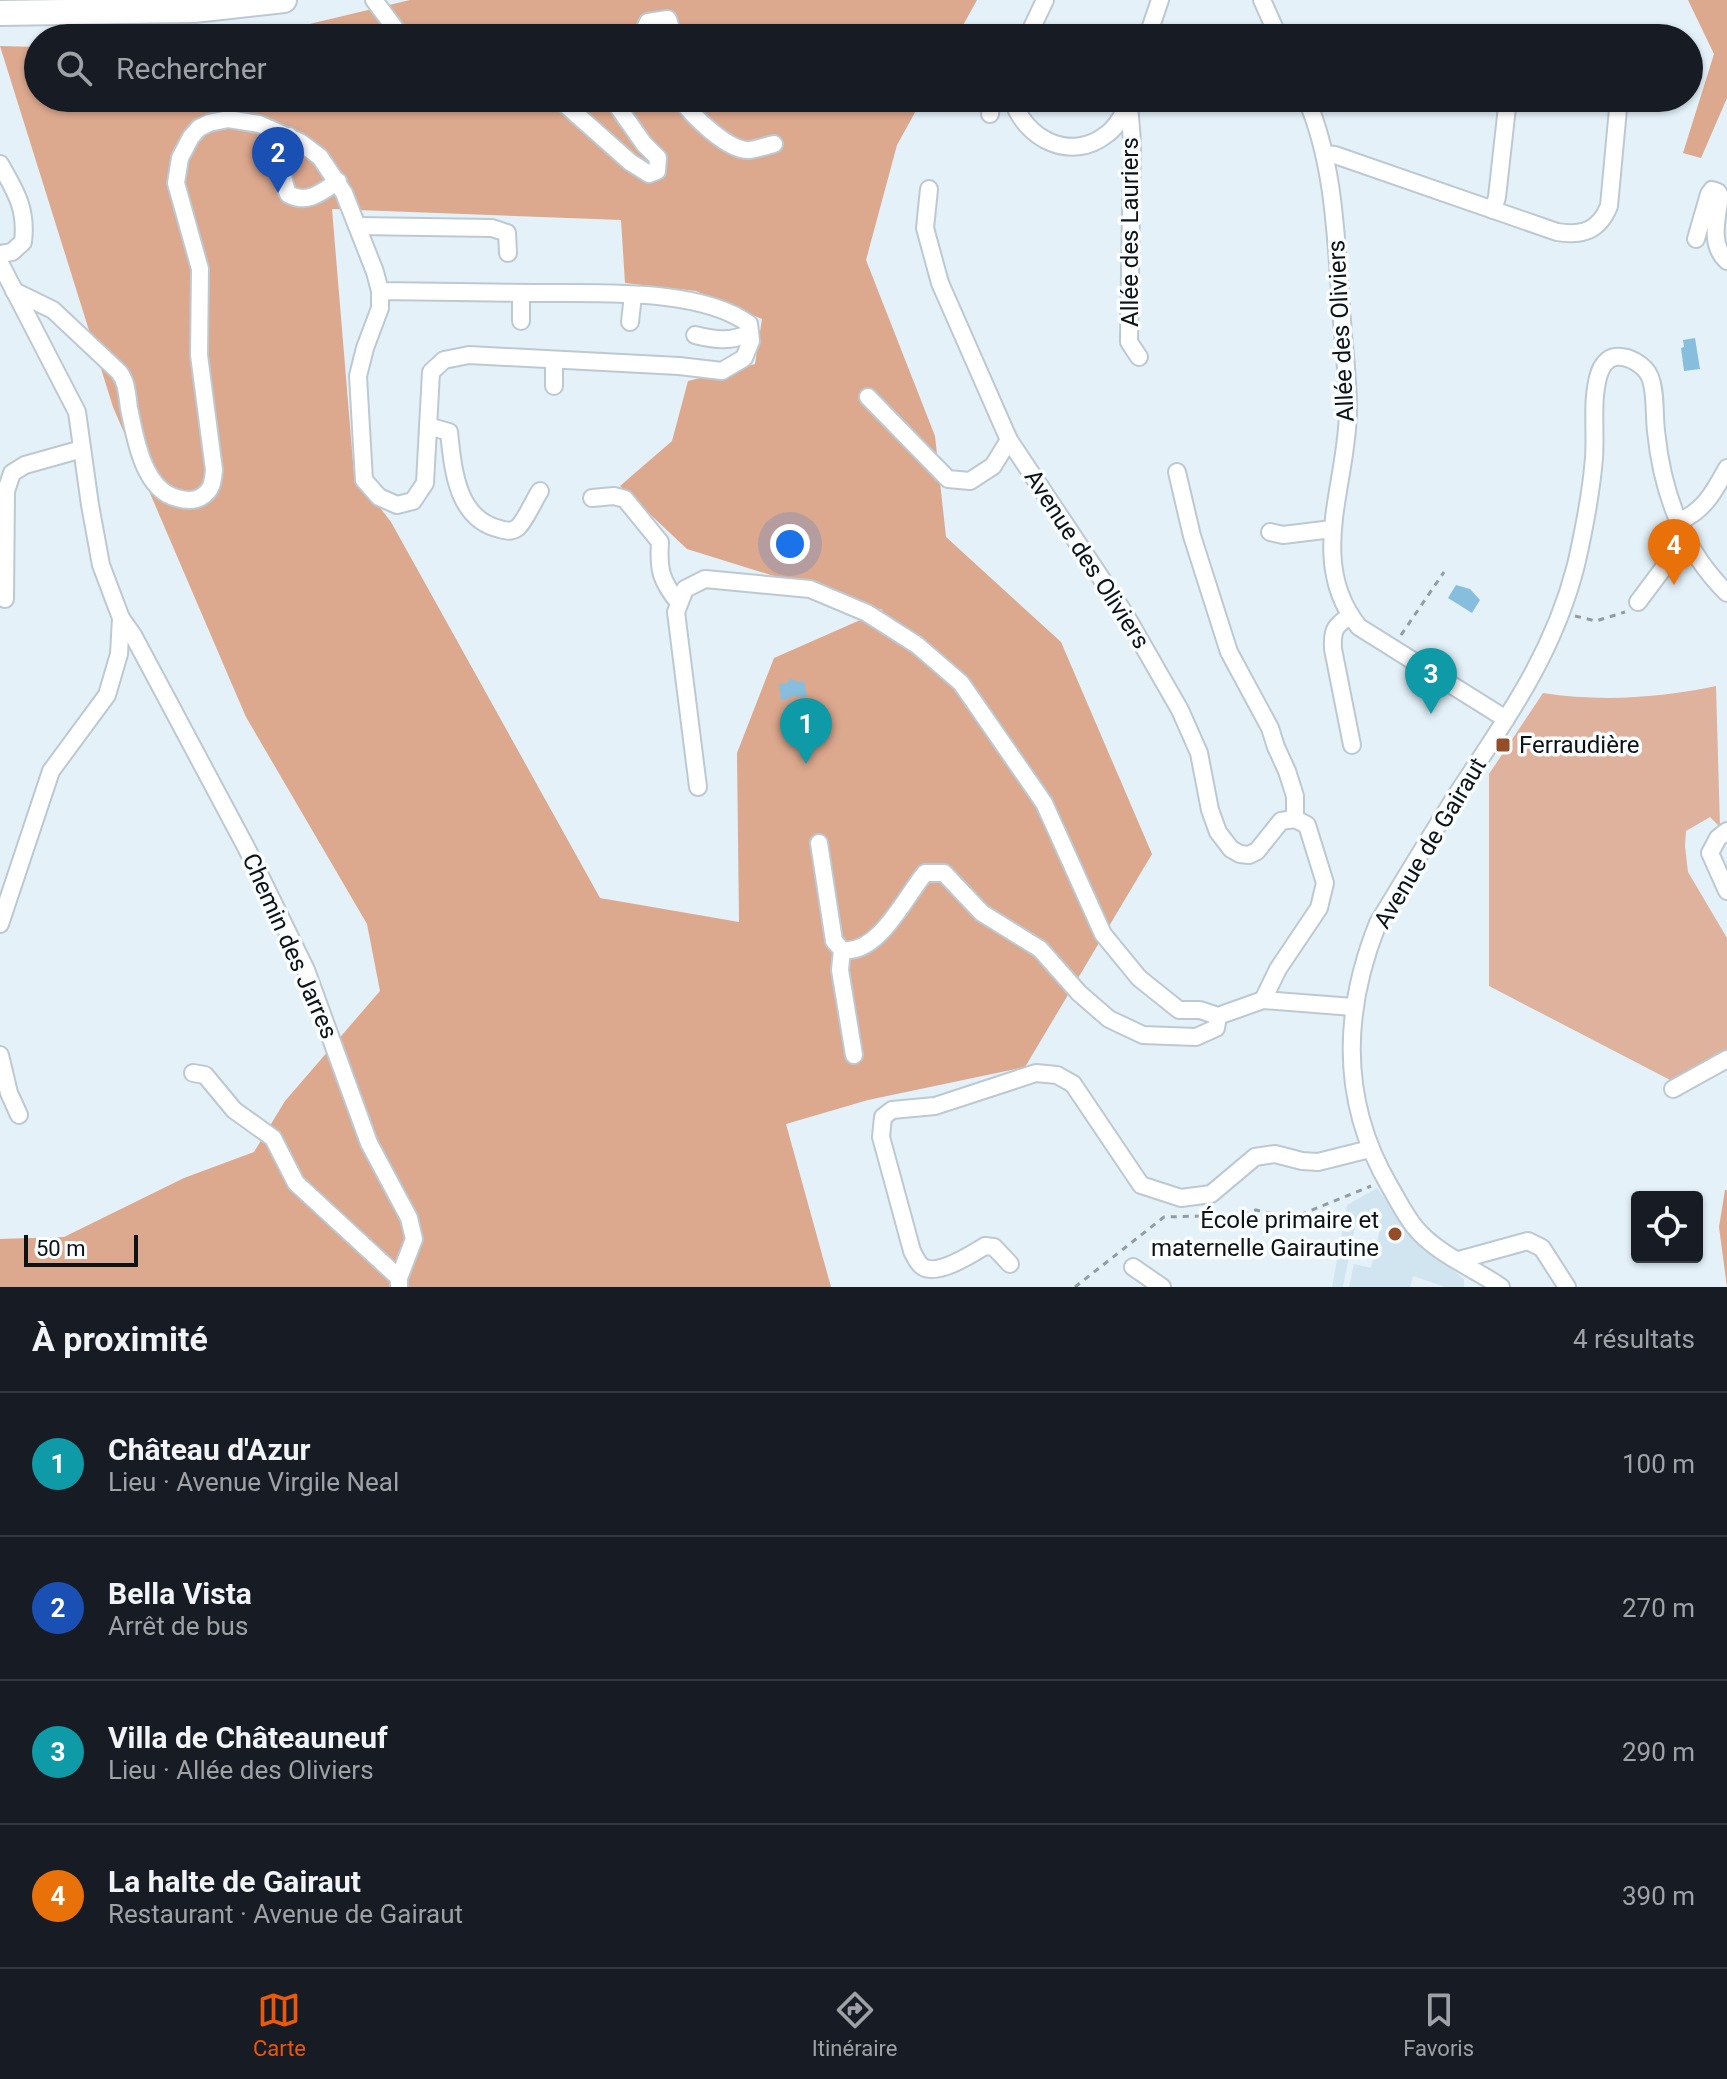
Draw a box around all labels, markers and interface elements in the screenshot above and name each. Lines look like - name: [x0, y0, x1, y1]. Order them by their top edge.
- search box: [24, 24, 1703, 112]
- icon: search: [52, 46, 96, 90]
- text: Rechercher: [116, 51, 267, 86]
- pin: 2: [252, 127, 304, 193]
- street label: Allée des Lauriers: [1116, 137, 1144, 327]
- street label: Allée des Oliviers: [1322, 239, 1360, 423]
- street label: Avenue des Oliviers: [1019, 464, 1155, 654]
- pin: 4: [1648, 519, 1700, 585]
- your location: [770, 524, 810, 564]
- pin: 3: [1405, 648, 1457, 714]
- pin: 1: [780, 698, 832, 764]
- place label: Ferraudière: [1519, 731, 1640, 759]
- marker: Ferraudière: [1494, 736, 1512, 754]
- street label: Avenue de Gairaut: [1368, 753, 1492, 933]
- street label: Chemin des Jarres: [237, 849, 343, 1043]
- map controls: [1631, 1191, 1703, 1263]
- button: locate: [1631, 1191, 1703, 1263]
- place label: École primaire et maternelle Gairautine: [1151, 1206, 1379, 1262]
- marker: École primaire et maternelle Gairautine: [1386, 1225, 1404, 1243]
- scale bar: [24, 1231, 138, 1267]
- text: 50 m: [36, 1236, 85, 1261]
- text: À proximité: [32, 1319, 208, 1359]
- text: 4 résultats: [1573, 1324, 1695, 1354]
- text: Château d'Azur: [108, 1432, 311, 1467]
- text: 1: [51, 1449, 65, 1479]
- text: 100 m: [1622, 1449, 1695, 1479]
- text: Lieu · Avenue Virgile Neal: [108, 1467, 399, 1497]
- text: Bella Vista: [108, 1576, 252, 1611]
- text: 2: [51, 1593, 65, 1623]
- text: 270 m: [1622, 1593, 1695, 1623]
- text: Arrêt de bus: [108, 1611, 248, 1641]
- text: Villa de Châteauneuf: [108, 1720, 388, 1755]
- text: 3: [51, 1737, 65, 1767]
- text: 290 m: [1622, 1737, 1695, 1767]
- text: Lieu · Allée des Oliviers: [108, 1755, 374, 1785]
- text: La halte de Gairaut: [108, 1864, 361, 1899]
- text: 4: [51, 1881, 65, 1911]
- text: 390 m: [1622, 1881, 1695, 1911]
- text: Restaurant · Avenue de Gairaut: [108, 1899, 463, 1929]
- tab: Carte: [253, 1988, 306, 2061]
- tab: Itinéraire: [812, 1988, 897, 2061]
- tab: Favoris: [1403, 1988, 1474, 2061]

